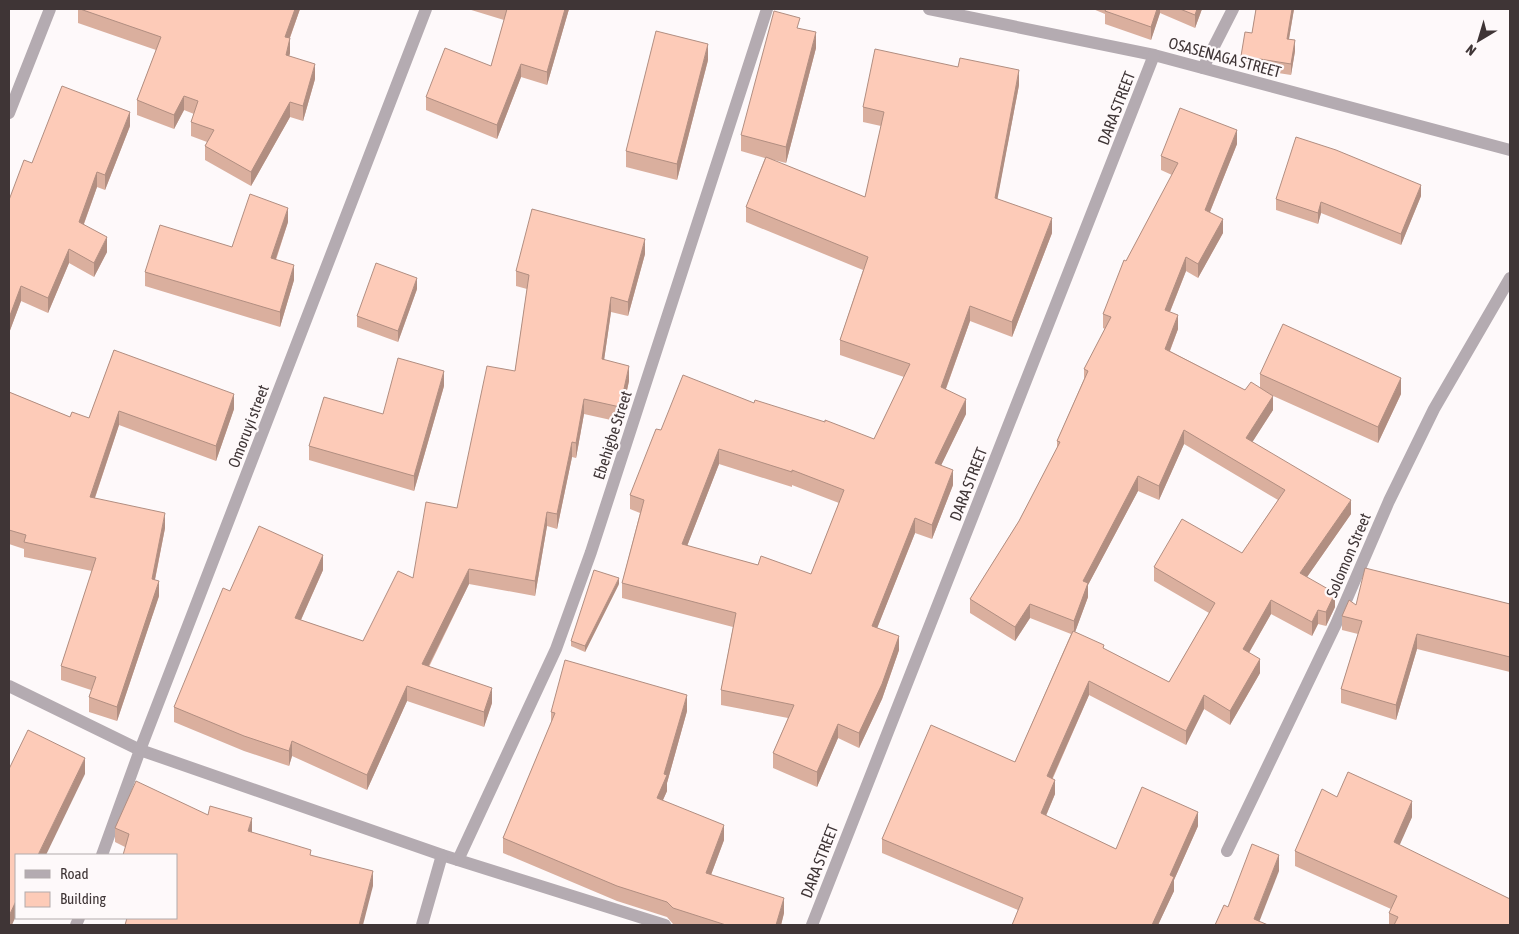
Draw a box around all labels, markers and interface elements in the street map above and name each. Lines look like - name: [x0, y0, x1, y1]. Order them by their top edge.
- north arrow: [1454, 15, 1504, 65]
- street label: OSASENAGA STREET: [1167, 33, 1283, 81]
- text: N: [1463, 41, 1479, 59]
- street label: DARA STREET: [1094, 69, 1138, 147]
- street label: Omoruyi street: [224, 382, 273, 470]
- street label: Ebehigbe Street: [589, 388, 636, 482]
- street label: DARA STREET: [946, 445, 990, 523]
- street label: Solomon Street: [1322, 510, 1374, 600]
- street label: DARA STREET: [797, 822, 841, 900]
- legend: [15, 854, 178, 919]
- text: Road: [60, 865, 89, 882]
- text: Building: [60, 890, 106, 907]

